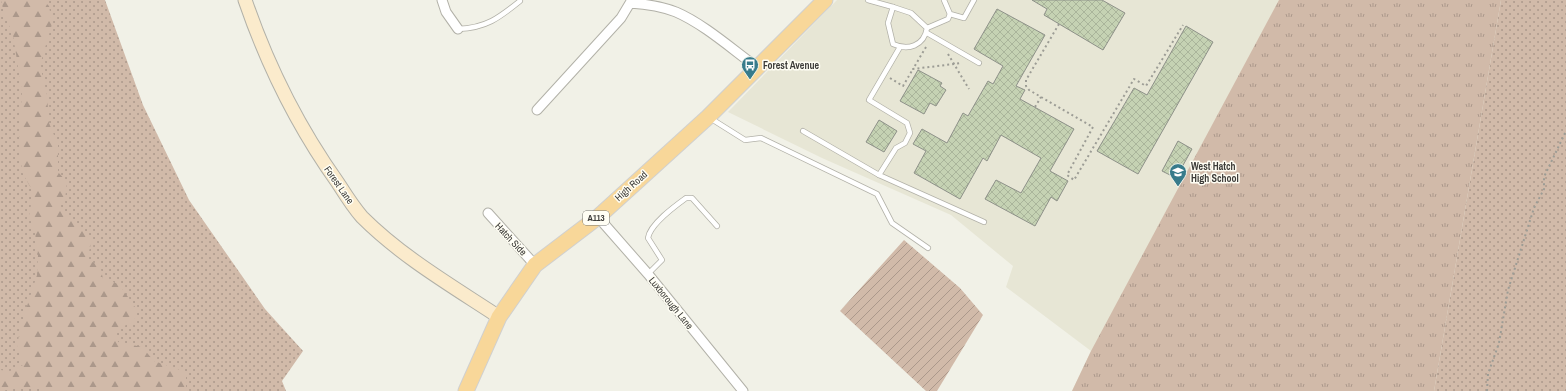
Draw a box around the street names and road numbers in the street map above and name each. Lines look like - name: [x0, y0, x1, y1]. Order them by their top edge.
- street label: Forest Lane: [321, 164, 357, 207]
- street label: High Road: [612, 168, 650, 204]
- road number: A113: [583, 211, 609, 225]
- street label: Hatch Side: [492, 220, 530, 259]
- street label: Luxborough Lane: [646, 274, 696, 332]

